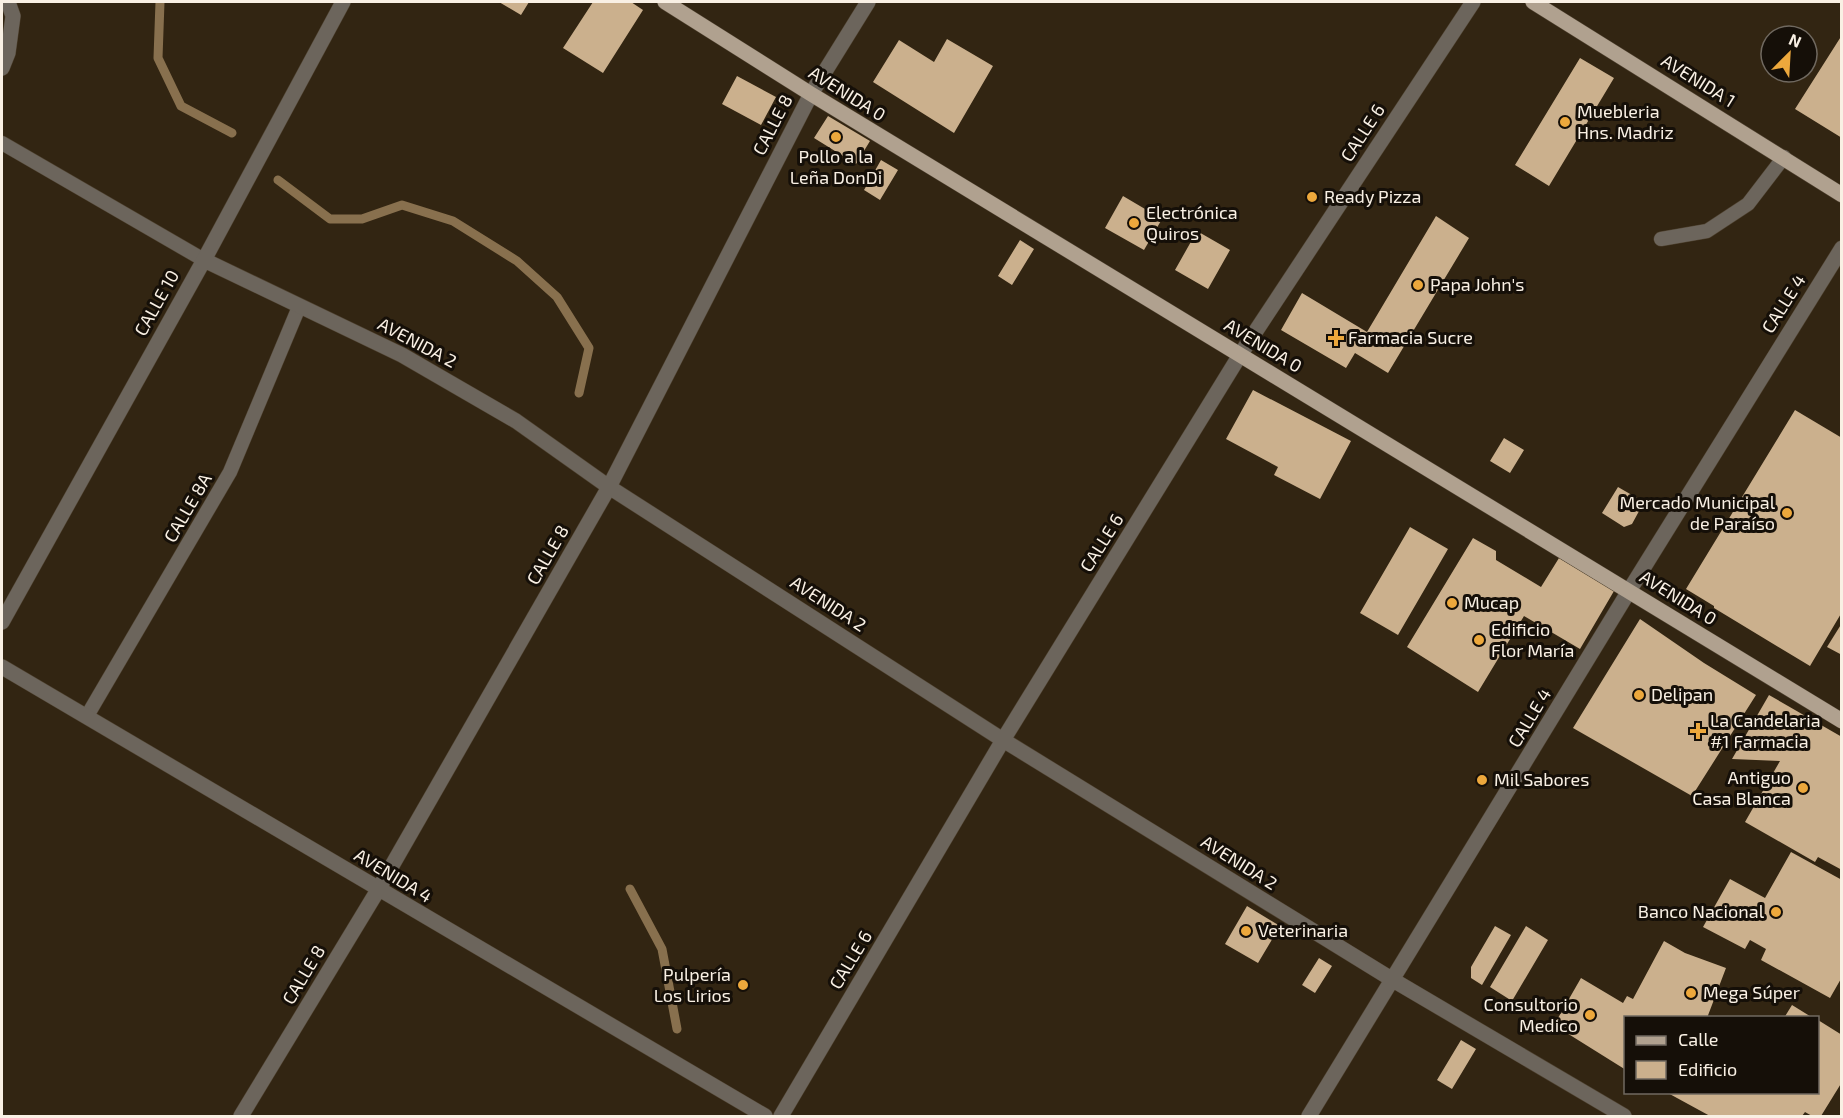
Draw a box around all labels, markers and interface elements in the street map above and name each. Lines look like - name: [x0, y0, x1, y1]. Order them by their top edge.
- north arrow: [1759, 24, 1819, 84]
- text: N: [1786, 29, 1804, 51]
- street label: AVENIDA 1: [1658, 49, 1739, 111]
- street label: AVENIDA 0: [805, 61, 890, 125]
- street label: CALLE 8: [748, 91, 797, 158]
- street label: CALLE 6: [1335, 99, 1389, 165]
- place label: Muebleria Hns. Madriz: [1577, 100, 1674, 143]
- marker: Muebleria Hns. Madriz: [1558, 115, 1572, 129]
- marker: Pollo a la Leña DonDi: [829, 130, 843, 144]
- place label: Pollo a la Leña DonDi: [790, 145, 882, 188]
- place label: Ready Pizza: [1324, 185, 1421, 207]
- marker: Ready Pizza: [1305, 190, 1319, 204]
- place label: Electrónica Quiros: [1146, 201, 1238, 244]
- marker: Electrónica Quiros: [1127, 216, 1141, 230]
- street label: CALLE 10: [129, 266, 183, 339]
- street label: CALLE 4: [1757, 270, 1810, 337]
- place label: Papa John's: [1430, 273, 1524, 295]
- marker: Papa John's: [1411, 278, 1425, 292]
- street label: AVENIDA 2: [374, 312, 461, 372]
- street label: AVENIDA 0: [1221, 313, 1306, 377]
- place label: Farmacia Sucre: [1348, 326, 1473, 348]
- marker: Farmacia Sucre: [1329, 331, 1343, 345]
- street label: CALLE 8A: [159, 468, 216, 546]
- place label: Mercado Municipal de Paraíso: [1619, 491, 1776, 534]
- marker: Mercado Municipal de Paraíso: [1780, 506, 1794, 520]
- street label: CALLE 6: [1075, 509, 1128, 576]
- street label: CALLE 8: [521, 521, 573, 588]
- street label: AVENIDA 0: [1636, 565, 1721, 629]
- street label: AVENIDA 2: [787, 571, 871, 636]
- place label: Mucap: [1464, 591, 1519, 613]
- marker: Mucap: [1445, 596, 1459, 610]
- place label: Edificio Flor María: [1491, 618, 1574, 661]
- marker: Edificio Flor María: [1472, 633, 1486, 647]
- place label: Delipan: [1651, 683, 1713, 705]
- street label: CALLE 4: [1503, 684, 1555, 751]
- marker: Delipan: [1632, 688, 1646, 702]
- place label: La Candelaria #1 Farmacia: [1710, 709, 1821, 752]
- marker: La Candelaria #1 Farmacia: [1691, 724, 1705, 738]
- place label: Antiguo Casa Blanca: [1692, 766, 1791, 809]
- place label: Mil Sabores: [1494, 768, 1589, 790]
- marker: Mil Sabores: [1475, 773, 1489, 787]
- marker: Antiguo Casa Blanca: [1796, 781, 1810, 795]
- street label: AVENIDA 2: [1197, 830, 1282, 894]
- street label: AVENIDA 4: [351, 843, 436, 907]
- place label: Banco Nacional: [1638, 900, 1765, 922]
- marker: Banco Nacional: [1769, 905, 1783, 919]
- place label: Veterinaria: [1258, 919, 1348, 941]
- marker: Veterinaria: [1239, 924, 1253, 938]
- street label: CALLE 6: [824, 926, 876, 993]
- street label: CALLE 8: [277, 941, 329, 1008]
- place label: Pulpería Los Lirios: [654, 963, 731, 1006]
- marker: Pulpería Los Lirios: [736, 978, 750, 992]
- place label: Mega Súper: [1703, 981, 1800, 1003]
- marker: Mega Súper: [1684, 986, 1698, 1000]
- place label: Consultorio Medico: [1483, 993, 1578, 1036]
- marker: Consultorio Medico: [1583, 1008, 1597, 1022]
- legend: [1624, 1016, 1819, 1094]
- text: Calle: [1678, 1028, 1719, 1050]
- text: Edificio: [1678, 1058, 1737, 1080]

